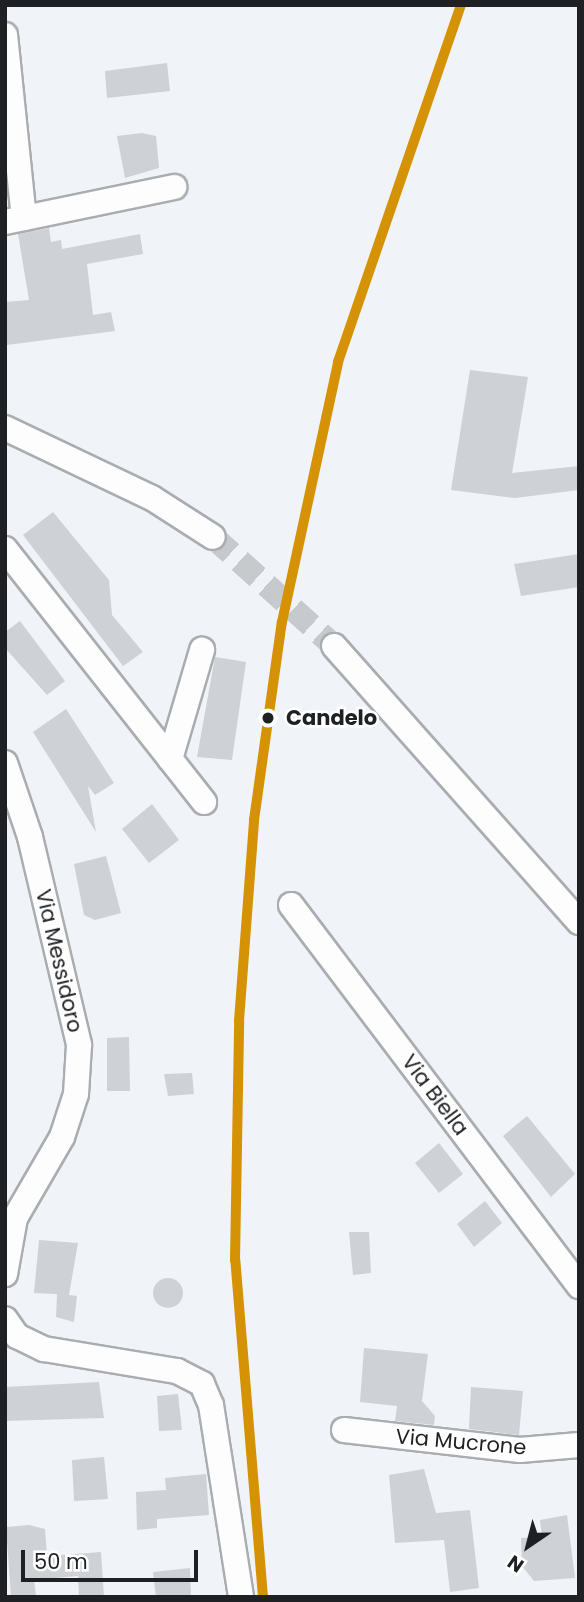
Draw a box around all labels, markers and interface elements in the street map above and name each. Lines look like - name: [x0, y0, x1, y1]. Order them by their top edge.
- place label: Candelo: [286, 705, 377, 731]
- marker: Candelo: [257, 707, 279, 729]
- street label: Via Messidoro: [30, 887, 88, 1035]
- street label: Via Biella: [396, 1050, 474, 1140]
- street label: Via Mucrone: [395, 1424, 527, 1460]
- north arrow: [493, 1511, 563, 1581]
- scale bar: [24, 1536, 201, 1580]
- text: 50 m: [34, 1547, 88, 1576]
- text: N: [502, 1548, 529, 1579]

